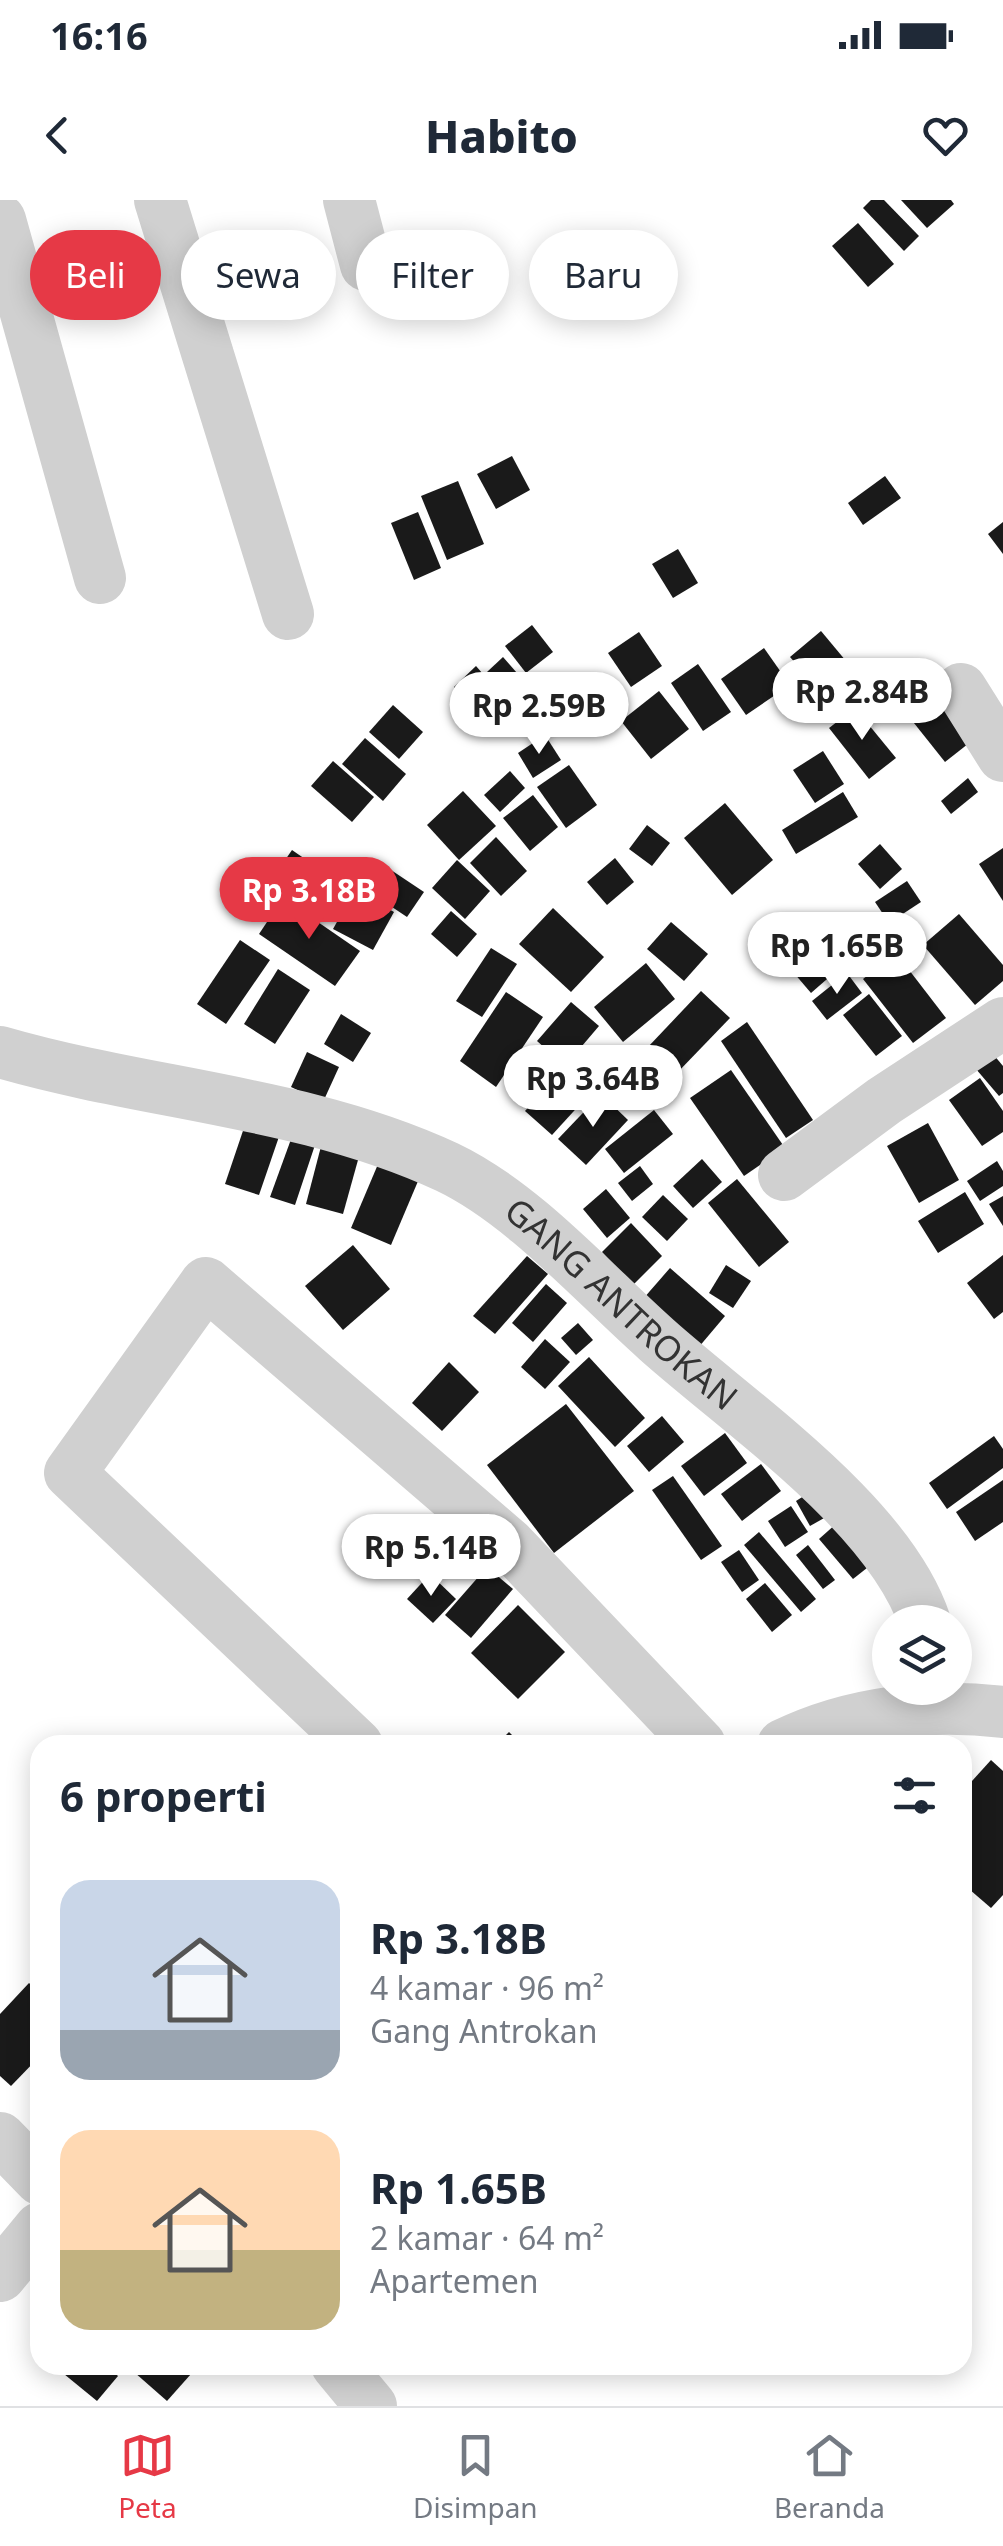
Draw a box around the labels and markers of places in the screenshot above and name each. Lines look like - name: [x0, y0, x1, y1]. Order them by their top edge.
- pin: Rp 2.84B: [759, 658, 965, 743]
- pin: Rp 2.59B: [436, 672, 642, 757]
- pin: Rp 3.18B: [206, 857, 412, 942]
- pin: Rp 1.65B: [734, 912, 940, 997]
- pin: Rp 3.64B: [490, 1045, 696, 1130]
- pin: Rp 5.14B: [328, 1514, 534, 1599]

